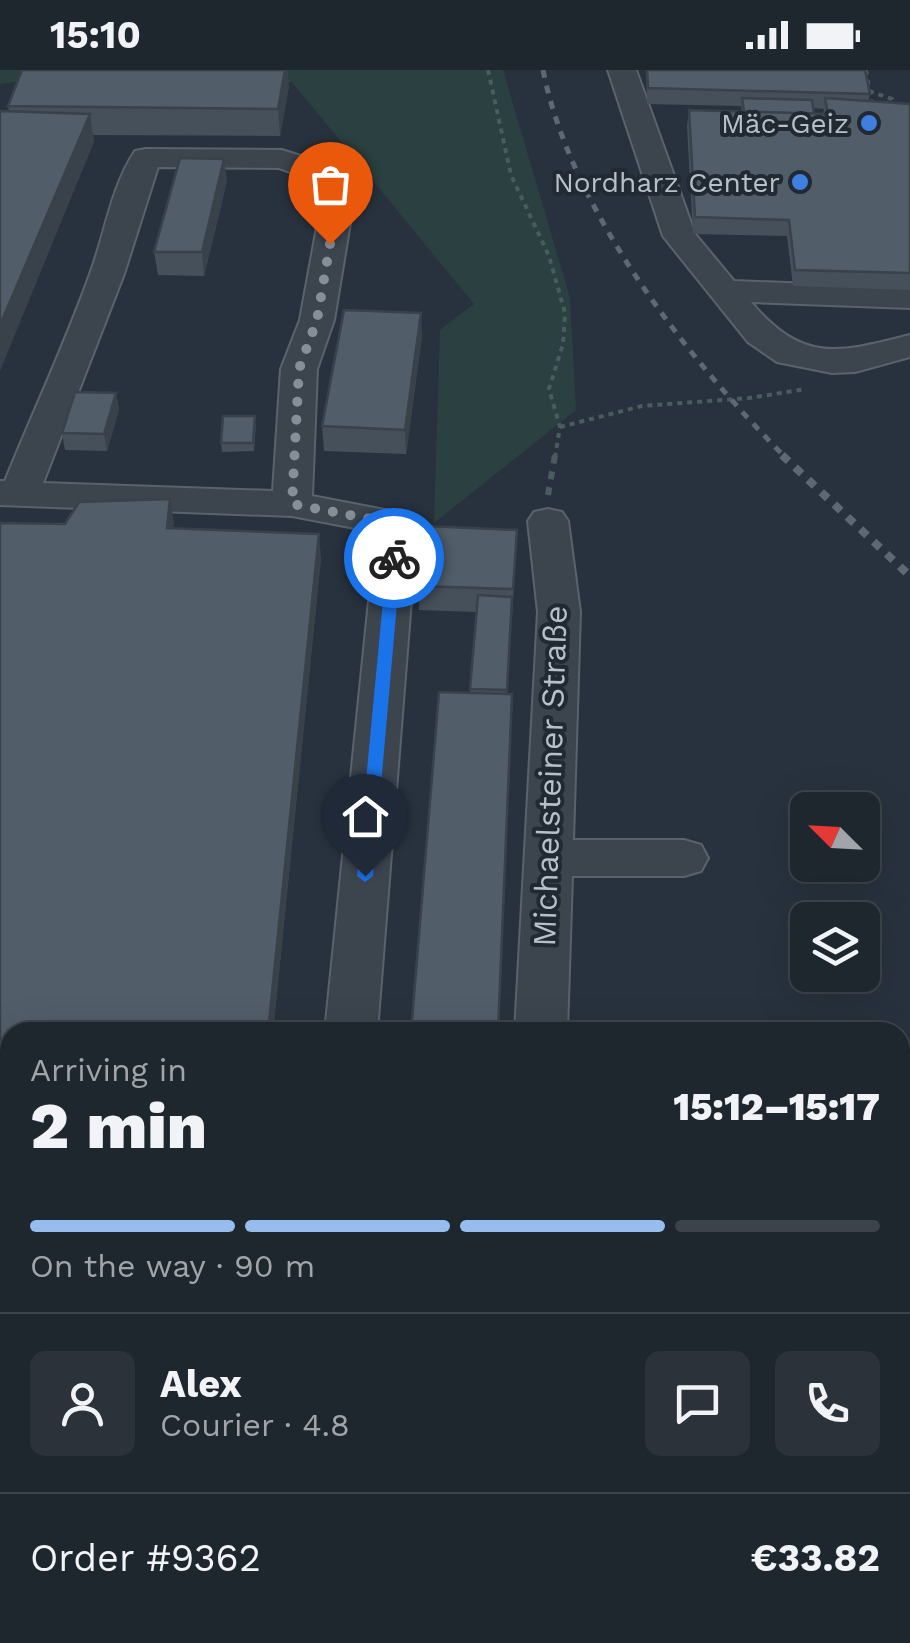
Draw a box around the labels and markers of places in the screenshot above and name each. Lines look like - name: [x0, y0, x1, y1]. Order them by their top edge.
- place label: Mäc-Geiz: [721, 107, 849, 140]
- marker: Mäc-Geiz: [858, 112, 880, 134]
- pin: [288, 142, 373, 245]
- place label: Nordharz Center: [553, 166, 780, 199]
- marker: Nordharz Center: [789, 171, 811, 193]
- pin: [323, 774, 408, 877]

